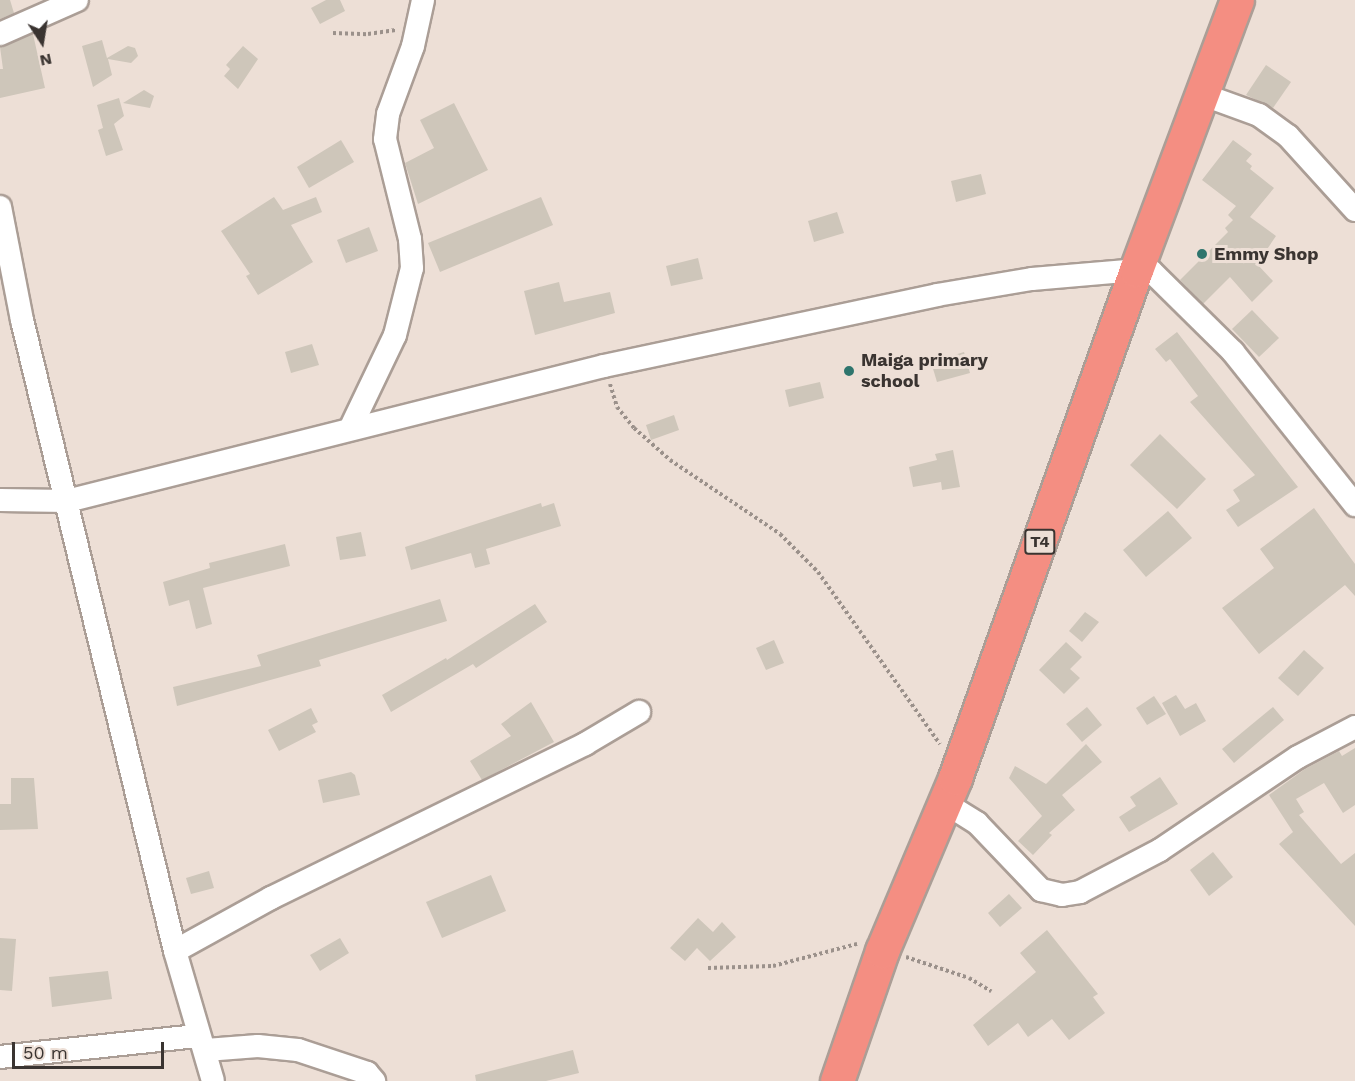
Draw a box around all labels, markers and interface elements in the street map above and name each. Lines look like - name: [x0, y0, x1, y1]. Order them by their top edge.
- north arrow: [12, 12, 72, 72]
- text: N: [38, 50, 54, 71]
- place label: Emmy Shop: [1214, 243, 1319, 265]
- marker: Emmy Shop: [1195, 247, 1209, 261]
- place label: Maiga primary school: [861, 350, 988, 392]
- marker: Maiga primary school: [842, 364, 856, 378]
- road number: T4: [1024, 529, 1056, 555]
- scale bar: [15, 1030, 166, 1068]
- text: 50 m: [23, 1042, 68, 1063]

